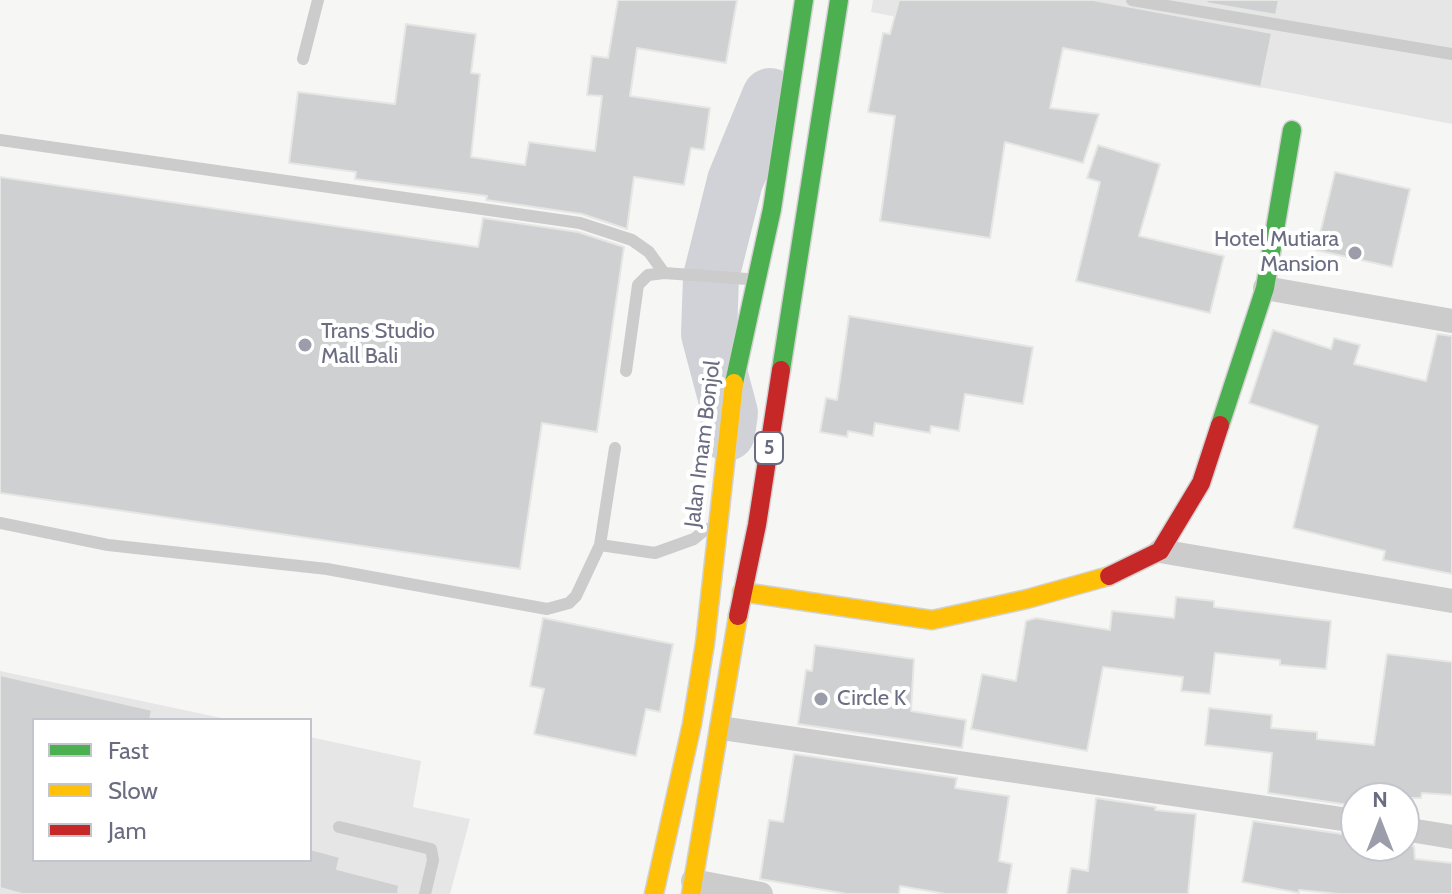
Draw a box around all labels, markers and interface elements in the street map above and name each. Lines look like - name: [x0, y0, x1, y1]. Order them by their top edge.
- place label: Hotel Mutiara Mansion: [1214, 227, 1339, 278]
- marker: Hotel Mutiara Mansion: [1346, 244, 1364, 262]
- place label: Trans Studio Mall Bali: [321, 319, 435, 370]
- marker: Trans Studio Mall Bali: [296, 336, 314, 354]
- street label: Jalan Imam Bonjol: [680, 359, 726, 529]
- road number: 5: [755, 432, 783, 464]
- place label: Circle K: [837, 686, 906, 712]
- marker: Circle K: [812, 690, 830, 708]
- legend: [32, 718, 312, 862]
- text: Fast: [108, 736, 149, 765]
- text: Slow: [108, 776, 158, 805]
- north arrow: [1340, 782, 1420, 862]
- text: N: [1372, 786, 1388, 813]
- text: Jam: [108, 816, 146, 845]

